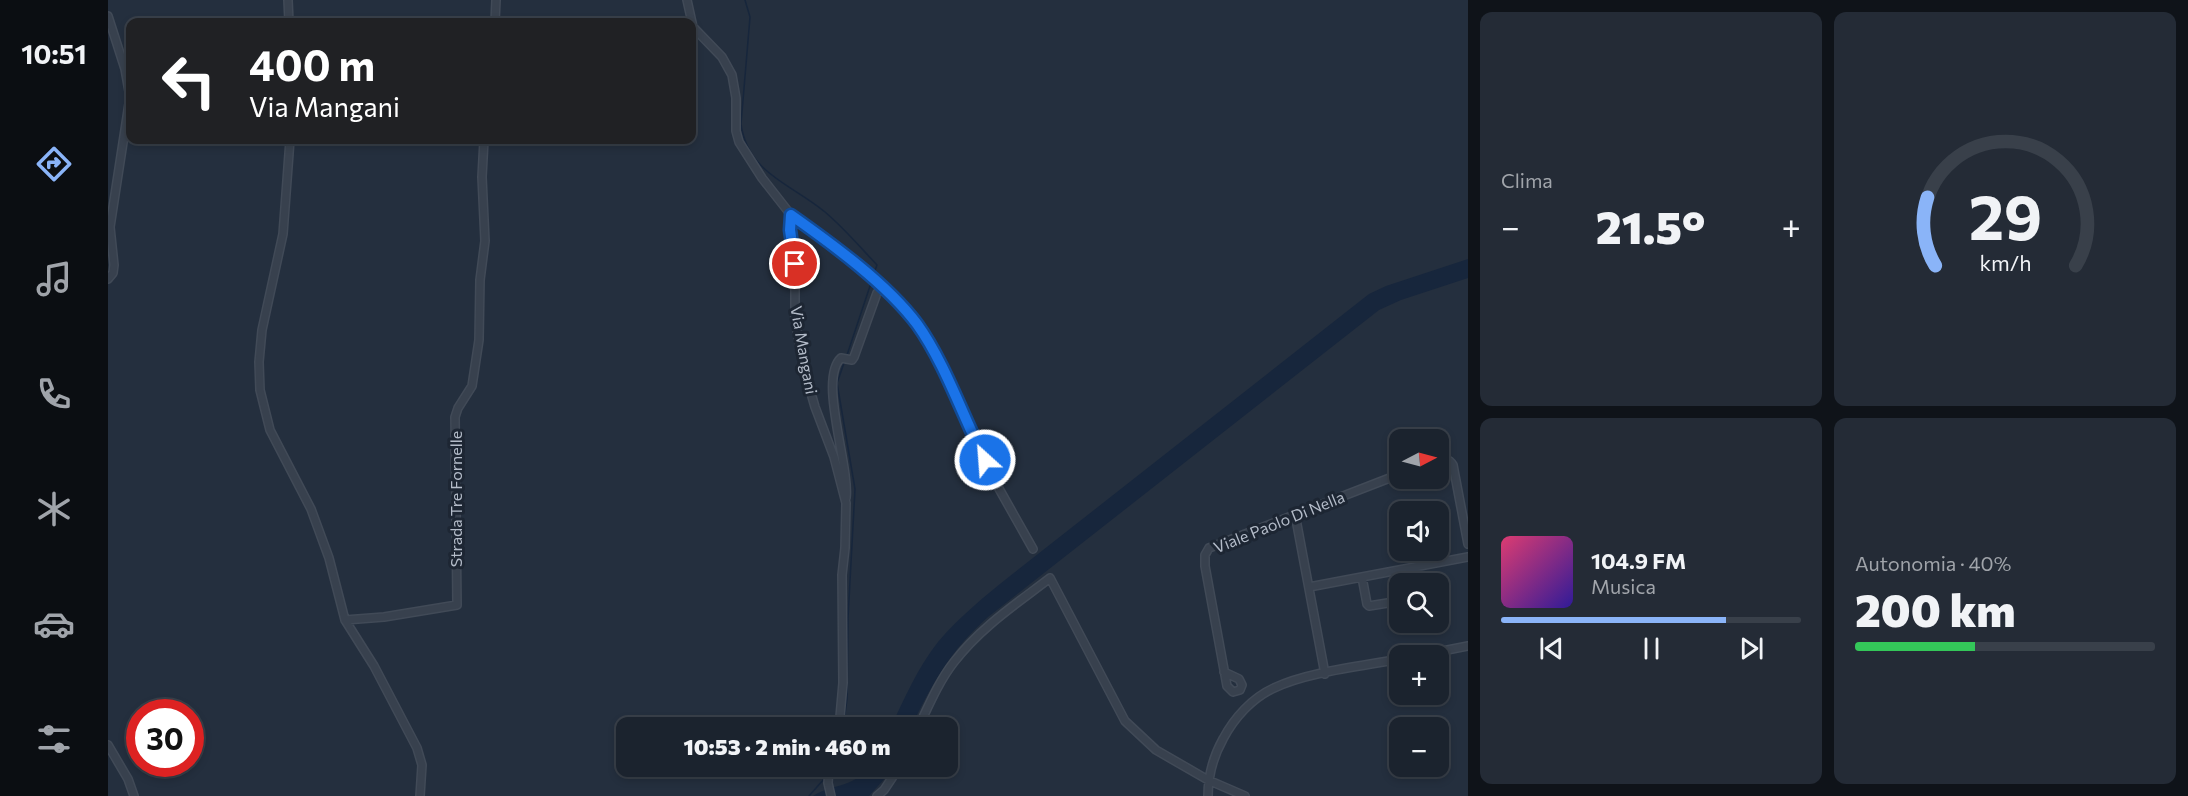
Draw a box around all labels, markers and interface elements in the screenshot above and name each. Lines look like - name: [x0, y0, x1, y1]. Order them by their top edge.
- text: 10:51: [21, 37, 87, 70]
- text: 400 m: [249, 38, 375, 90]
- icon: left: [150, 42, 228, 120]
- text: Via Mangani: [249, 90, 400, 123]
- icon: directions: [33, 143, 75, 185]
- text: Clima: [1501, 168, 1553, 192]
- text: 29: [1968, 177, 2042, 253]
- text: 21.5°: [1596, 198, 1706, 253]
- text: −: [1501, 205, 1520, 246]
- text: +: [1782, 205, 1801, 246]
- pin: [769, 238, 820, 289]
- icon: arrive: [778, 247, 811, 280]
- text: km/h: [1979, 249, 2031, 275]
- icon: music: [33, 258, 75, 300]
- street label: Via Mangani: [787, 304, 822, 396]
- icon: phone: [33, 373, 75, 415]
- position arrow: [953, 428, 1017, 492]
- north arrow: [1389, 429, 1449, 489]
- map controls: [1389, 429, 1449, 777]
- street label: Strada Tre Fornelle: [446, 431, 465, 567]
- street label: Viale Paolo Di Nella: [1211, 487, 1347, 557]
- icon: climate: [33, 488, 75, 530]
- button: sound: [1389, 501, 1449, 561]
- text: 104.9 FM: [1591, 547, 1686, 574]
- text: Autonomia · 40%: [1855, 551, 2011, 575]
- button: search: [1389, 573, 1449, 633]
- text: Musica: [1591, 574, 1656, 598]
- text: 200 km: [1855, 581, 2016, 636]
- icon: car: [33, 603, 75, 645]
- icon: previous: [1535, 632, 1568, 665]
- icon: pause: [1635, 632, 1668, 665]
- icon: next: [1735, 632, 1768, 665]
- button: +: [1389, 645, 1449, 705]
- speed limit sign: 30: [126, 699, 204, 777]
- button: −: [1389, 717, 1449, 777]
- icon: filters: [33, 718, 75, 760]
- text: 10:53 · 2 min · 460 m: [684, 733, 891, 760]

